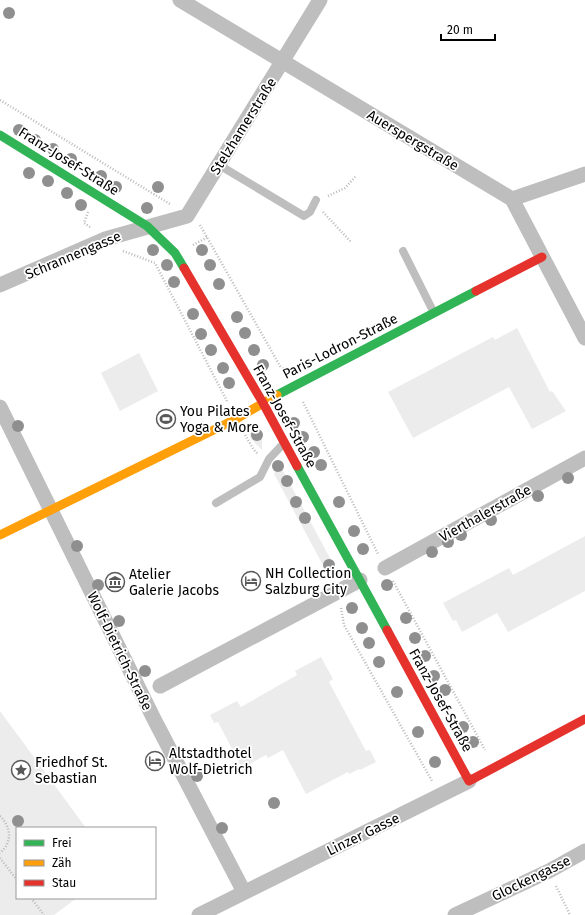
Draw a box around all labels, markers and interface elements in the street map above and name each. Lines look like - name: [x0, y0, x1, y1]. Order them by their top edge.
- scale bar: [441, 16, 495, 42]
- text: 20 m: [447, 23, 473, 37]
- street label: Stelzhamerstraße: [207, 75, 280, 178]
- street label: Auerspergstraße: [364, 106, 462, 174]
- street label: Franz-Josef-Straße: [15, 124, 122, 199]
- street label: Schrannengasse: [23, 228, 124, 283]
- street label: Paris-Lodron-Straße: [280, 310, 401, 383]
- street label: Franz-Josef-Straße: [249, 362, 320, 471]
- place label: You Pilates Yoga & More: [180, 403, 259, 436]
- sports icon: You Pilates Yoga & More: [155, 408, 177, 430]
- street label: Vierthalerstraße: [436, 481, 534, 546]
- place label: NH Collection Salzburg City: [265, 565, 351, 598]
- place label: Atelier Galerie Jacobs: [129, 566, 219, 599]
- hotel icon: NH Collection Salzburg City: [240, 570, 262, 592]
- museum icon: Atelier Galerie Jacobs: [104, 571, 126, 593]
- street label: Wolf-Dietrich-Straße: [83, 589, 156, 713]
- street label: Franz-Josef-Straße: [405, 646, 476, 755]
- place label: Altstadthotel Wolf-Dietrich: [169, 745, 253, 778]
- hotel icon: Altstadthotel Wolf-Dietrich: [144, 750, 166, 772]
- place label: Friedhof St. Sebastian: [35, 754, 108, 787]
- place icon: Friedhof St. Sebastian: [10, 759, 32, 781]
- street label: Linzer Gasse: [324, 810, 402, 859]
- legend: [16, 827, 156, 899]
- text: Frei: [52, 836, 72, 850]
- street label: Glockengasse: [489, 852, 573, 905]
- text: Zäh: [52, 856, 72, 870]
- text: Stau: [52, 876, 76, 890]

